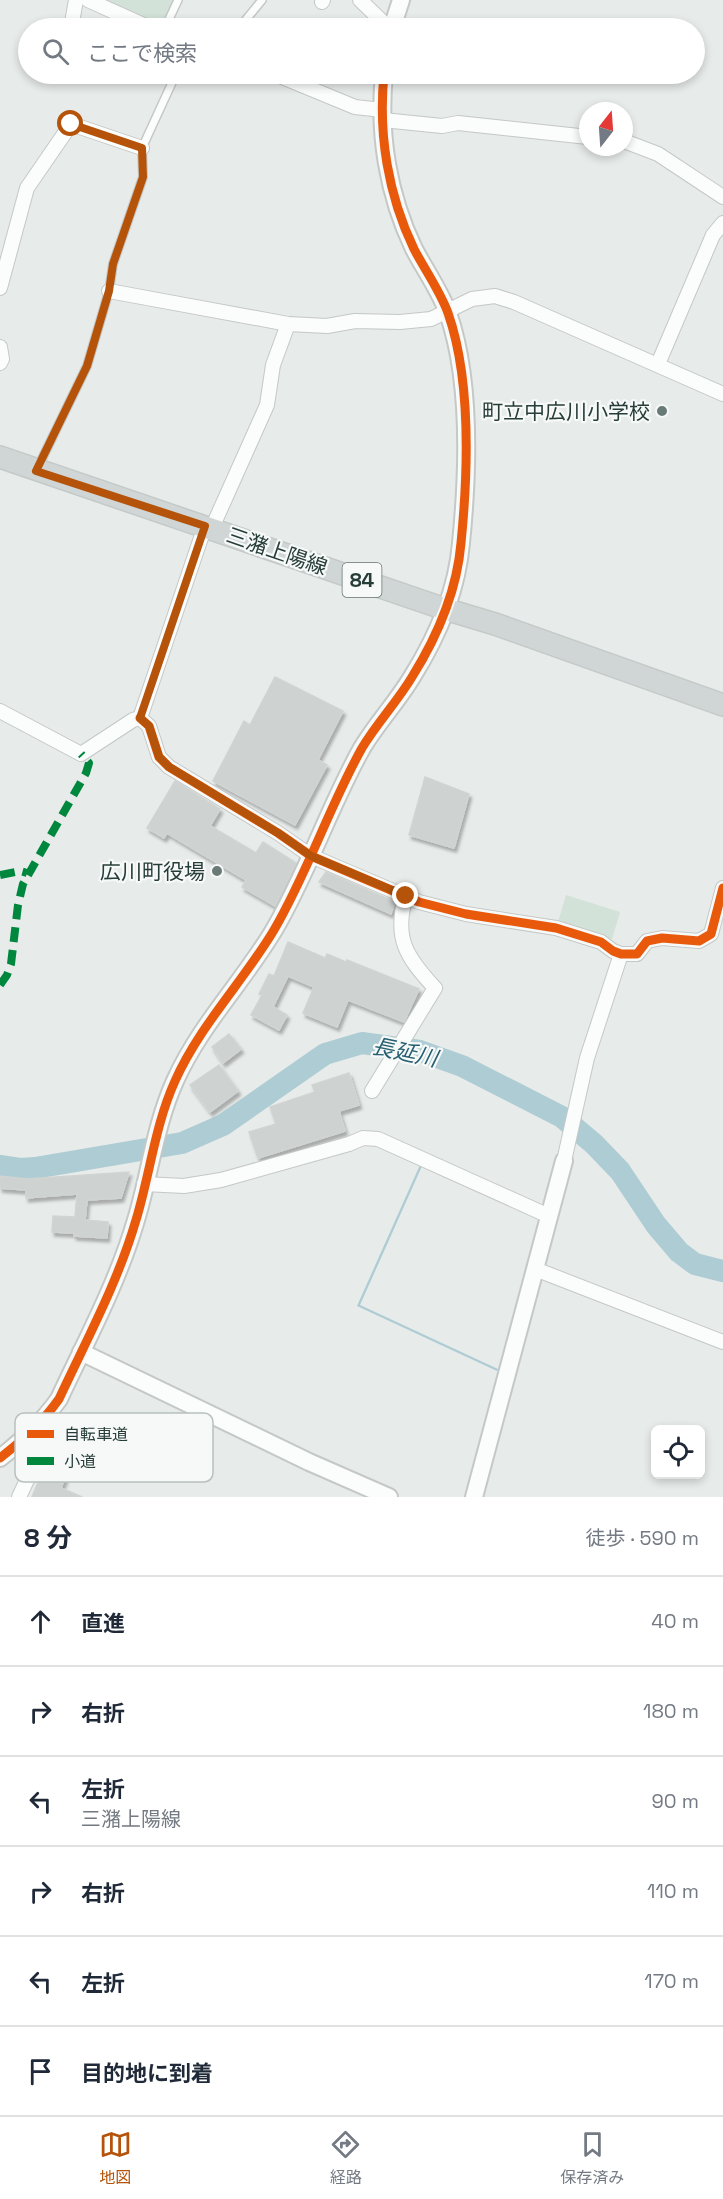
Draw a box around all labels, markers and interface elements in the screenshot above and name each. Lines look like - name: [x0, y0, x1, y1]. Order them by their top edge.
- search box: [18, 18, 705, 84]
- icon: search: [39, 35, 72, 68]
- text: ここで検索: [87, 39, 197, 67]
- north arrow: [579, 102, 633, 156]
- route start: [57, 110, 83, 136]
- place label: 町立中広川小学校: [482, 398, 650, 425]
- marker: 町立中広川小学校: [655, 404, 669, 418]
- street label: 三潴上陽線: [223, 521, 331, 581]
- road number: 84: [342, 563, 382, 597]
- place label: 広川町役場: [100, 858, 205, 885]
- marker: 広川町役場: [210, 864, 224, 878]
- route end: [392, 882, 418, 908]
- water label: 長延川: [370, 1031, 442, 1073]
- legend: [15, 1413, 213, 1482]
- text: 自転車道: [64, 1424, 128, 1445]
- map controls: [651, 1425, 705, 1479]
- button: locate: [651, 1425, 705, 1479]
- text: 小道: [64, 1451, 96, 1472]
- text: 8 分: [24, 1521, 72, 1555]
- text: 徒歩 · 590 m: [586, 1525, 699, 1551]
- icon: ahead: [24, 1605, 57, 1638]
- text: 40 m: [651, 1608, 699, 1634]
- text: 直進: [81, 1609, 125, 1637]
- icon: right: [24, 1695, 57, 1728]
- text: 180 m: [643, 1698, 699, 1724]
- text: 右折: [81, 1699, 125, 1727]
- text: 左折: [81, 1775, 125, 1803]
- icon: left: [24, 1785, 57, 1818]
- text: 90 m: [652, 1788, 699, 1814]
- text: 三潴上陽線: [81, 1806, 181, 1832]
- icon: right: [24, 1875, 57, 1908]
- text: 110 m: [647, 1878, 699, 1904]
- text: 右折: [81, 1879, 125, 1907]
- icon: left: [24, 1965, 57, 1998]
- text: 170 m: [644, 1968, 699, 1994]
- text: 左折: [81, 1969, 125, 1997]
- icon: arrive: [24, 2055, 57, 2088]
- text: 目的地に到着: [81, 2059, 213, 2087]
- tab: 地図: [99, 2128, 132, 2188]
- tab: 経路: [329, 2128, 362, 2188]
- tab: 保存済み: [560, 2128, 624, 2188]

